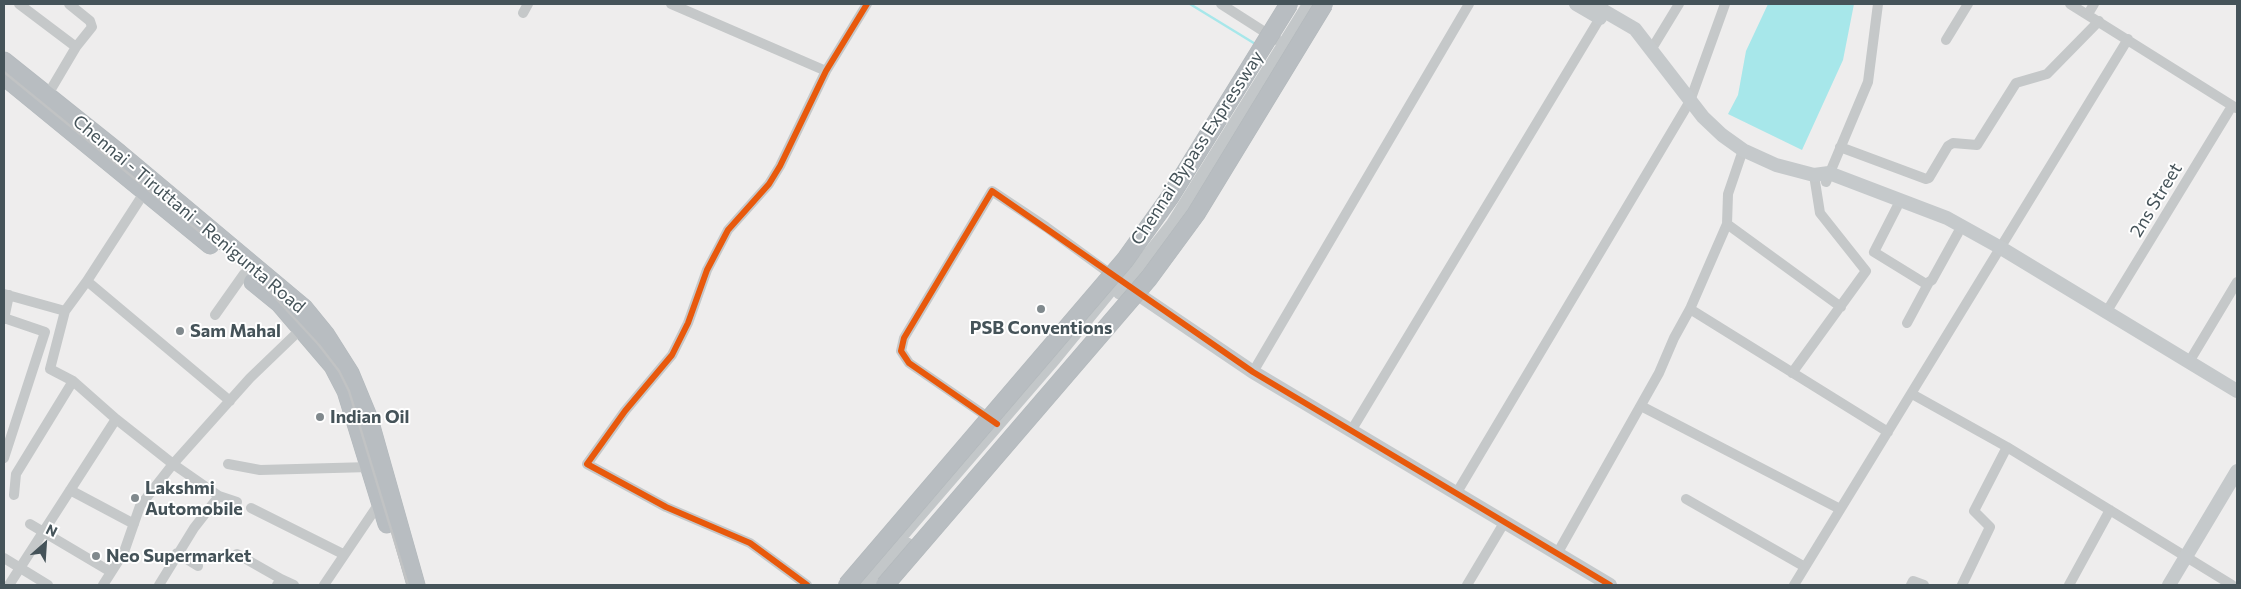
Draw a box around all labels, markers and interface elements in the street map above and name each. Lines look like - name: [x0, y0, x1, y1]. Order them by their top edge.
- street label: Chennai Bypass Expressway: [1126, 47, 1268, 249]
- street label: Chennai - Tiruttani - Renigunta Road: [68, 110, 310, 318]
- street label: 2ns Street: [2125, 159, 2187, 241]
- marker: PSB Conventions: [1035, 303, 1047, 315]
- place label: PSB Conventions: [970, 317, 1112, 339]
- place label: Sam Mahal: [190, 320, 281, 342]
- marker: Sam Mahal: [174, 325, 186, 337]
- place label: Indian Oil: [330, 406, 410, 428]
- marker: Indian Oil: [314, 411, 326, 423]
- place label: Lakshmi Automobile: [145, 477, 243, 520]
- marker: Lakshmi Automobile: [129, 492, 141, 504]
- north arrow: [20, 519, 70, 569]
- text: N: [43, 520, 60, 540]
- place label: Neo Supermarket: [106, 545, 251, 567]
- marker: Neo Supermarket: [90, 550, 102, 562]

